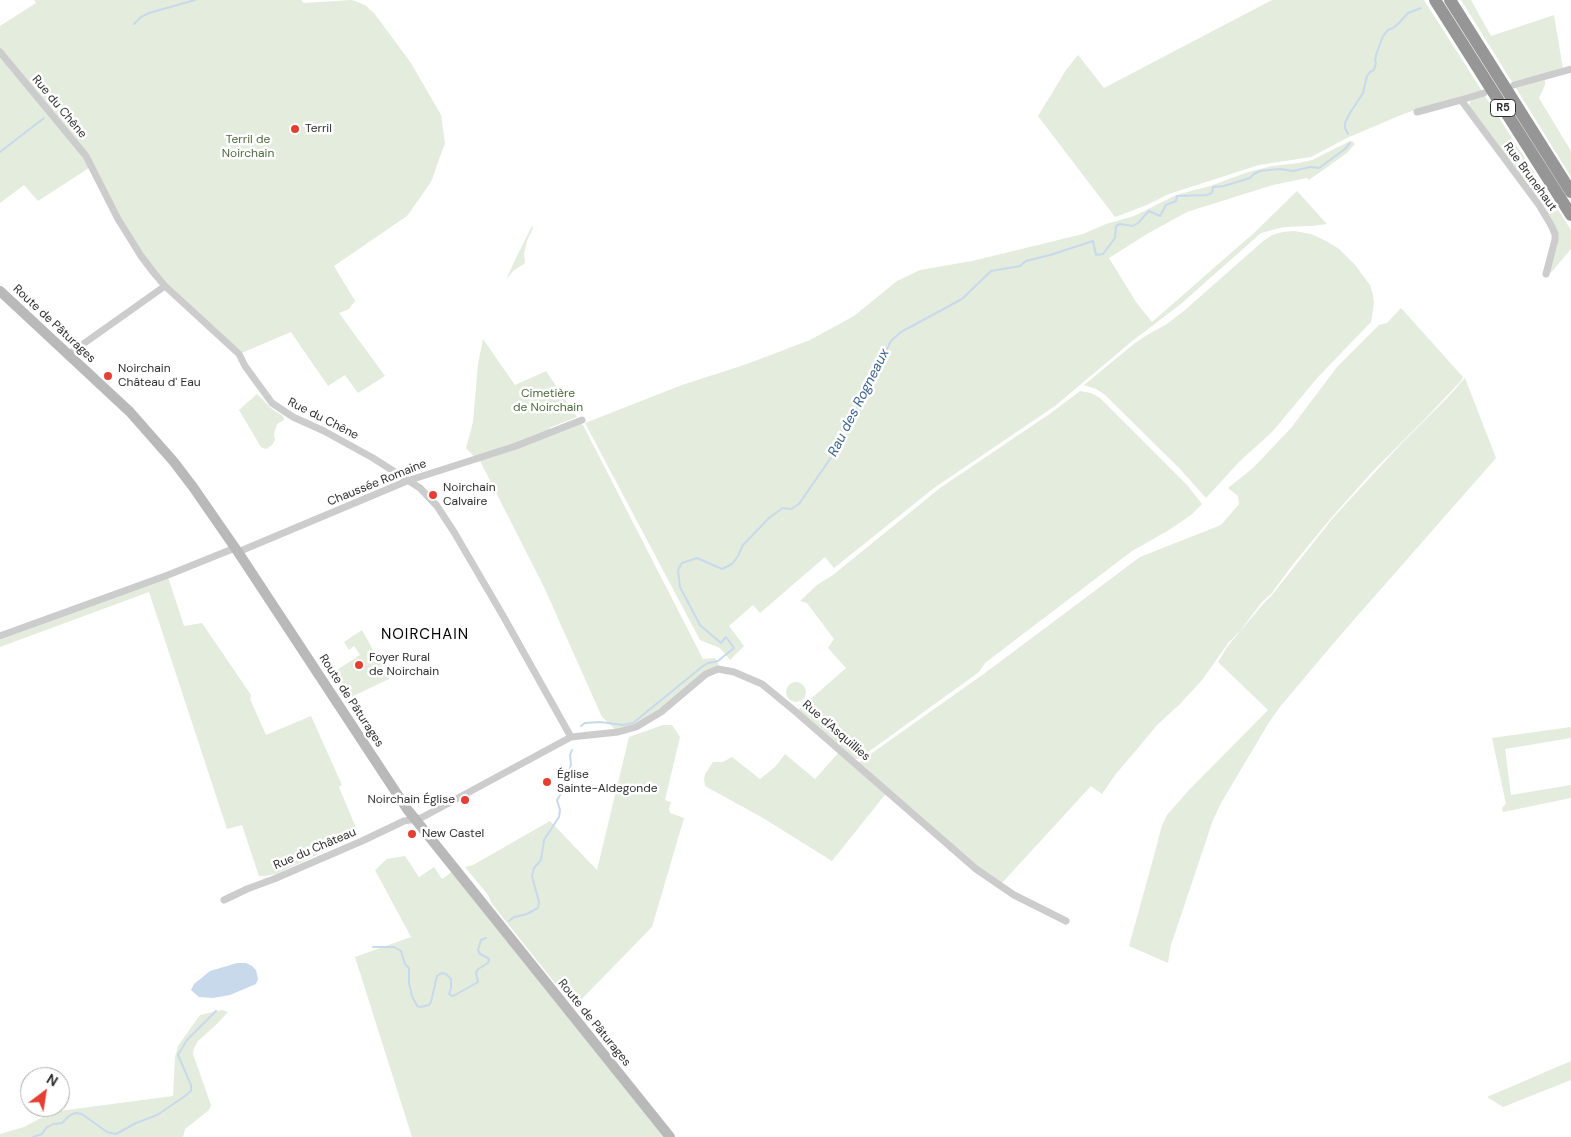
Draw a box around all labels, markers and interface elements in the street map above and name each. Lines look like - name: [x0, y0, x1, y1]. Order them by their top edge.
- street label: Rue du Chêne: [29, 73, 89, 141]
- road number: R5: [1490, 100, 1516, 116]
- place label: Terril: [305, 122, 332, 136]
- marker: Terril: [289, 123, 301, 135]
- park label: Terril de Noirchain: [222, 133, 274, 161]
- street label: Rue Brunehaut: [1500, 140, 1560, 214]
- street label: Route de Pâturages: [10, 282, 98, 366]
- water label: Rau des Rogneaux: [825, 346, 893, 460]
- place label: Noirchain Château d' Eau: [118, 362, 201, 390]
- marker: Noirchain Château d' Eau: [102, 370, 114, 382]
- park label: Cimetière de Noirchain: [513, 387, 583, 415]
- street label: Rue du Chêne: [285, 395, 361, 443]
- street label: Chaussée Romaine: [325, 457, 429, 509]
- place label: Noirchain Calvaire: [443, 481, 496, 509]
- marker: Noirchain Calvaire: [427, 489, 439, 501]
- district label: NOIRCHAIN: [380, 626, 470, 644]
- place label: Foyer Rural de Noirchain: [369, 651, 439, 679]
- street label: Route de Pâturages: [316, 652, 386, 750]
- marker: Foyer Rural de Noirchain: [353, 659, 365, 671]
- street label: Rue d'Asquillies: [799, 698, 873, 764]
- place label: Église Sainte-Aldegonde: [557, 768, 657, 796]
- marker: Église Sainte-Aldegonde: [541, 776, 553, 788]
- place label: Noirchain Église: [367, 793, 455, 807]
- marker: Noirchain Église: [459, 794, 471, 806]
- street label: Rue du Château: [272, 825, 358, 873]
- place label: New Castel: [422, 827, 484, 841]
- marker: New Castel: [406, 828, 418, 840]
- street label: Route de Pâturages: [555, 977, 633, 1069]
- north arrow: [20, 1067, 70, 1117]
- text: N: [43, 1070, 61, 1090]

